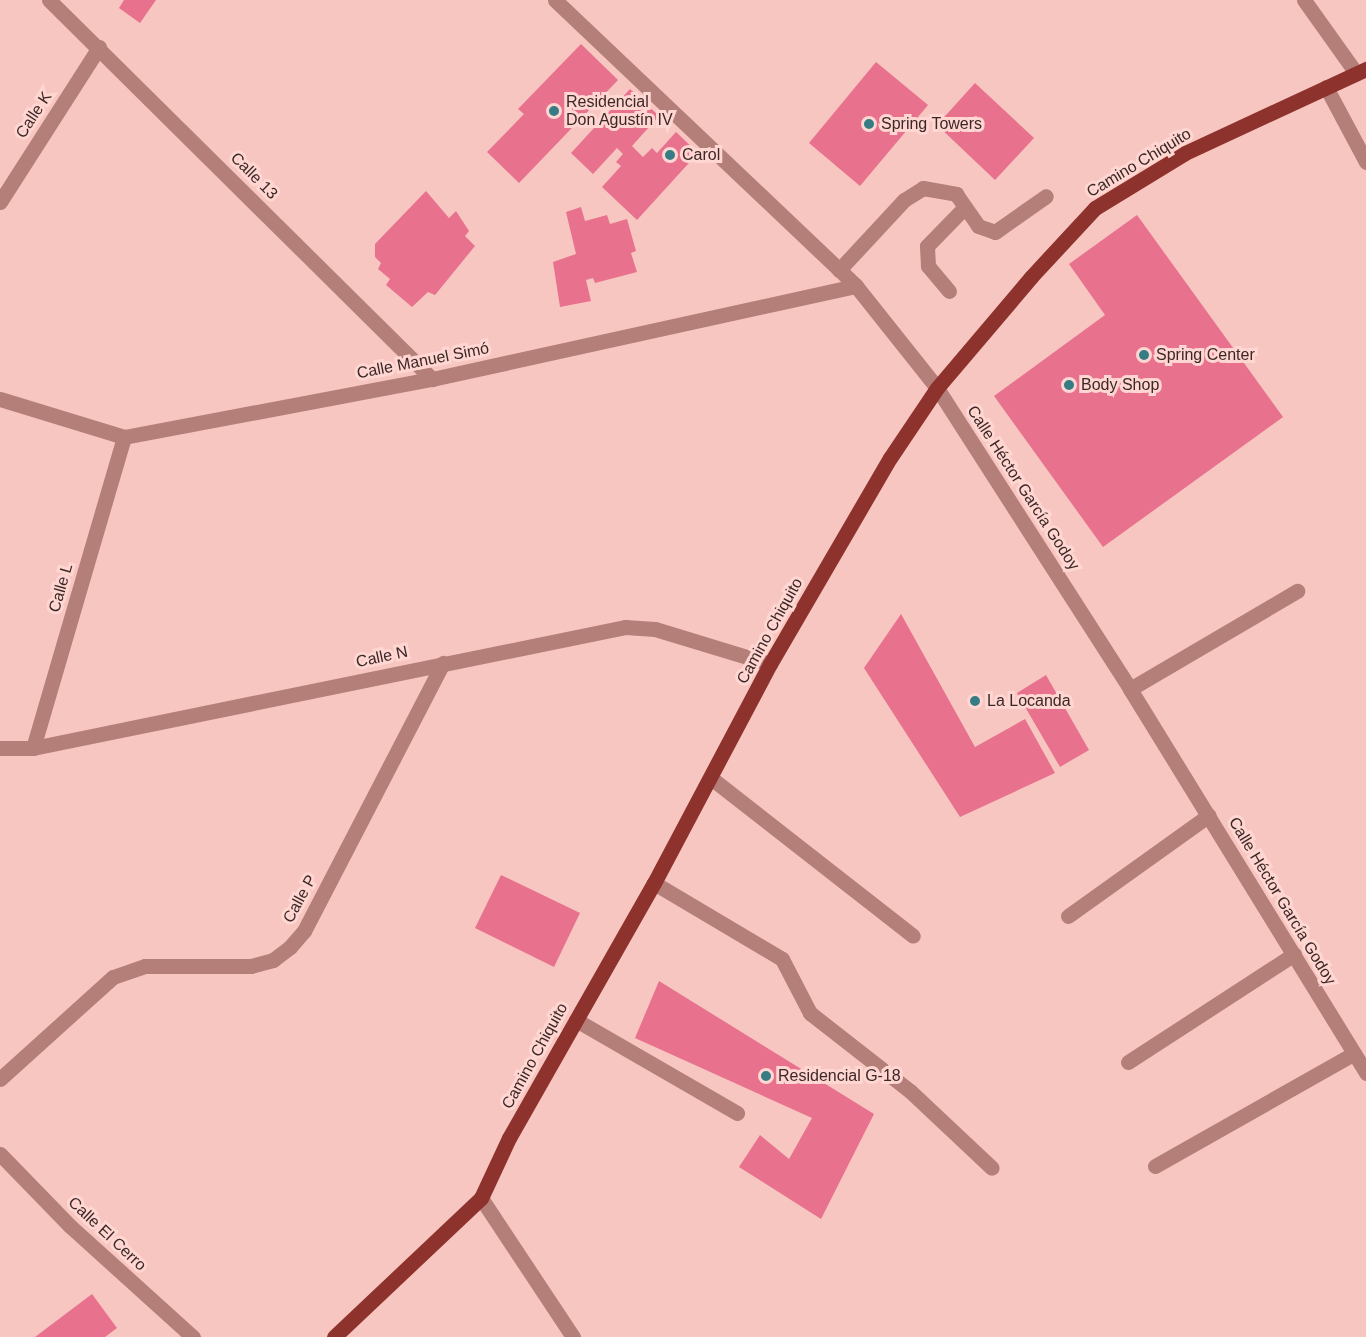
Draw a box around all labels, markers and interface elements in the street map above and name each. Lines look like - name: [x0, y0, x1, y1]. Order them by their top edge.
- street label: Calle K: [12, 88, 56, 142]
- place label: Residencial Don Agustín IV: [566, 92, 674, 130]
- marker: Residencial Don Agustín IV: [547, 104, 561, 118]
- place label: Spring Towers: [881, 114, 982, 134]
- marker: Spring Towers: [862, 117, 876, 131]
- street label: Camino Chiquito: [1083, 124, 1195, 202]
- place label: Carol: [682, 145, 720, 165]
- street label: Calle 13: [226, 148, 282, 204]
- marker: Carol: [663, 148, 677, 162]
- street label: Calle Manuel Simó: [355, 339, 491, 383]
- place label: Spring Center: [1156, 345, 1255, 365]
- marker: Spring Center: [1137, 348, 1151, 362]
- place label: Body Shop: [1081, 375, 1159, 395]
- marker: Body Shop: [1062, 378, 1076, 392]
- street label: Calle Héctor García Godoy: [963, 402, 1083, 574]
- street label: Calle L: [45, 561, 77, 615]
- street label: Camino Chiquito: [733, 575, 807, 687]
- street label: Calle N: [354, 642, 410, 672]
- place label: La Locanda: [987, 691, 1071, 711]
- marker: La Locanda: [968, 694, 982, 708]
- street label: Calle Héctor García Godoy: [1224, 814, 1340, 988]
- street label: Calle P: [279, 872, 321, 926]
- street label: Camino Chiquito: [498, 1000, 572, 1112]
- place label: Residencial G-18: [778, 1066, 901, 1086]
- marker: Residencial G-18: [759, 1069, 773, 1083]
- street label: Calle El Cerro: [64, 1193, 150, 1275]

